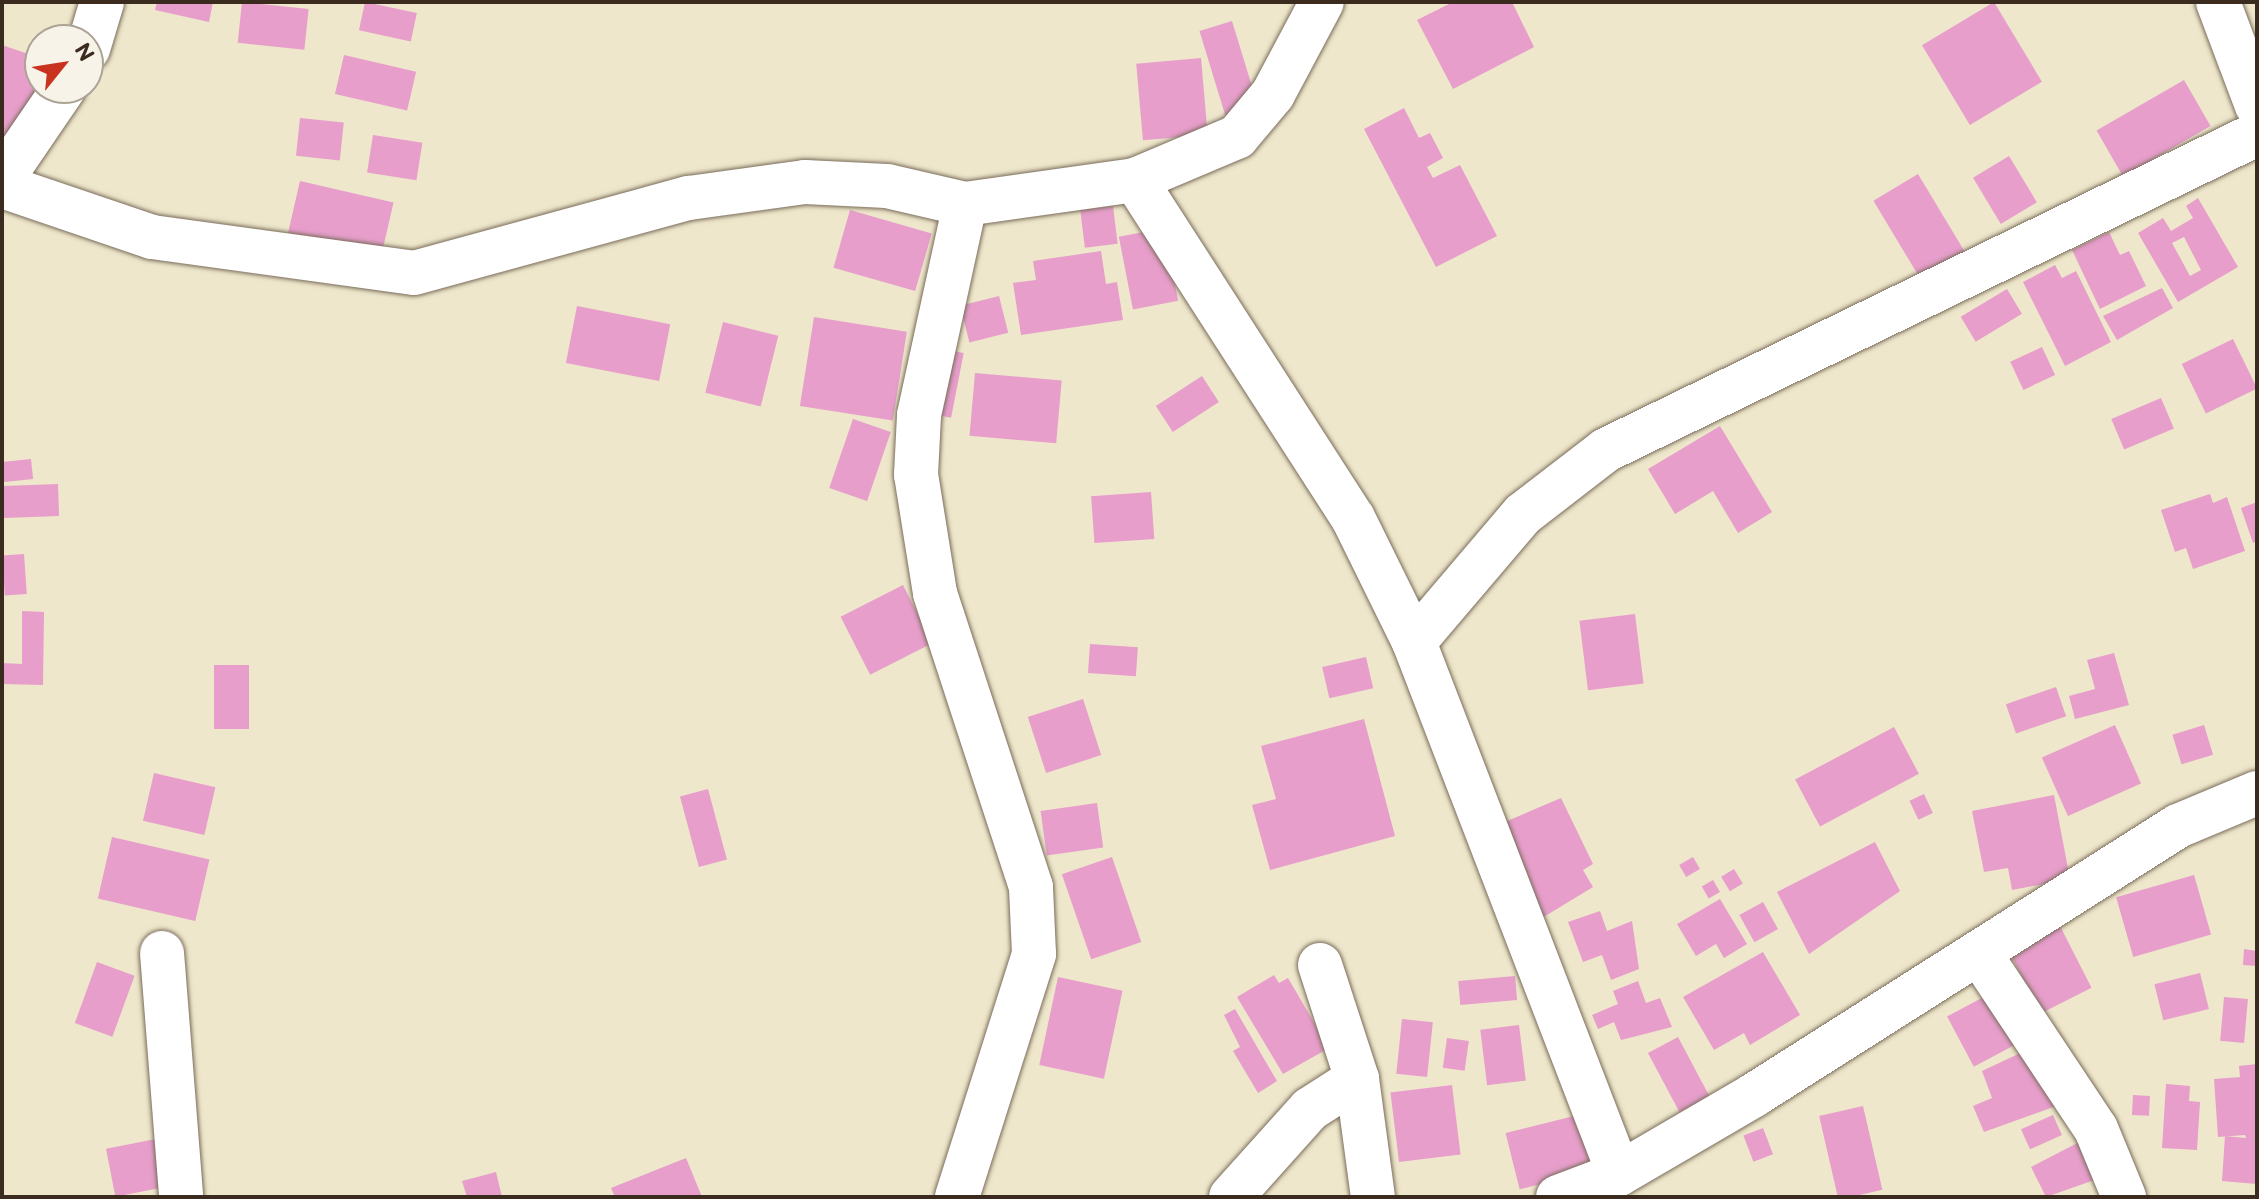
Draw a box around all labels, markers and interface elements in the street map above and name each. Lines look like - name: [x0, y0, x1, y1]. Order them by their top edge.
- north arrow: [24, 24, 104, 104]
- text: N: [68, 39, 99, 67]

